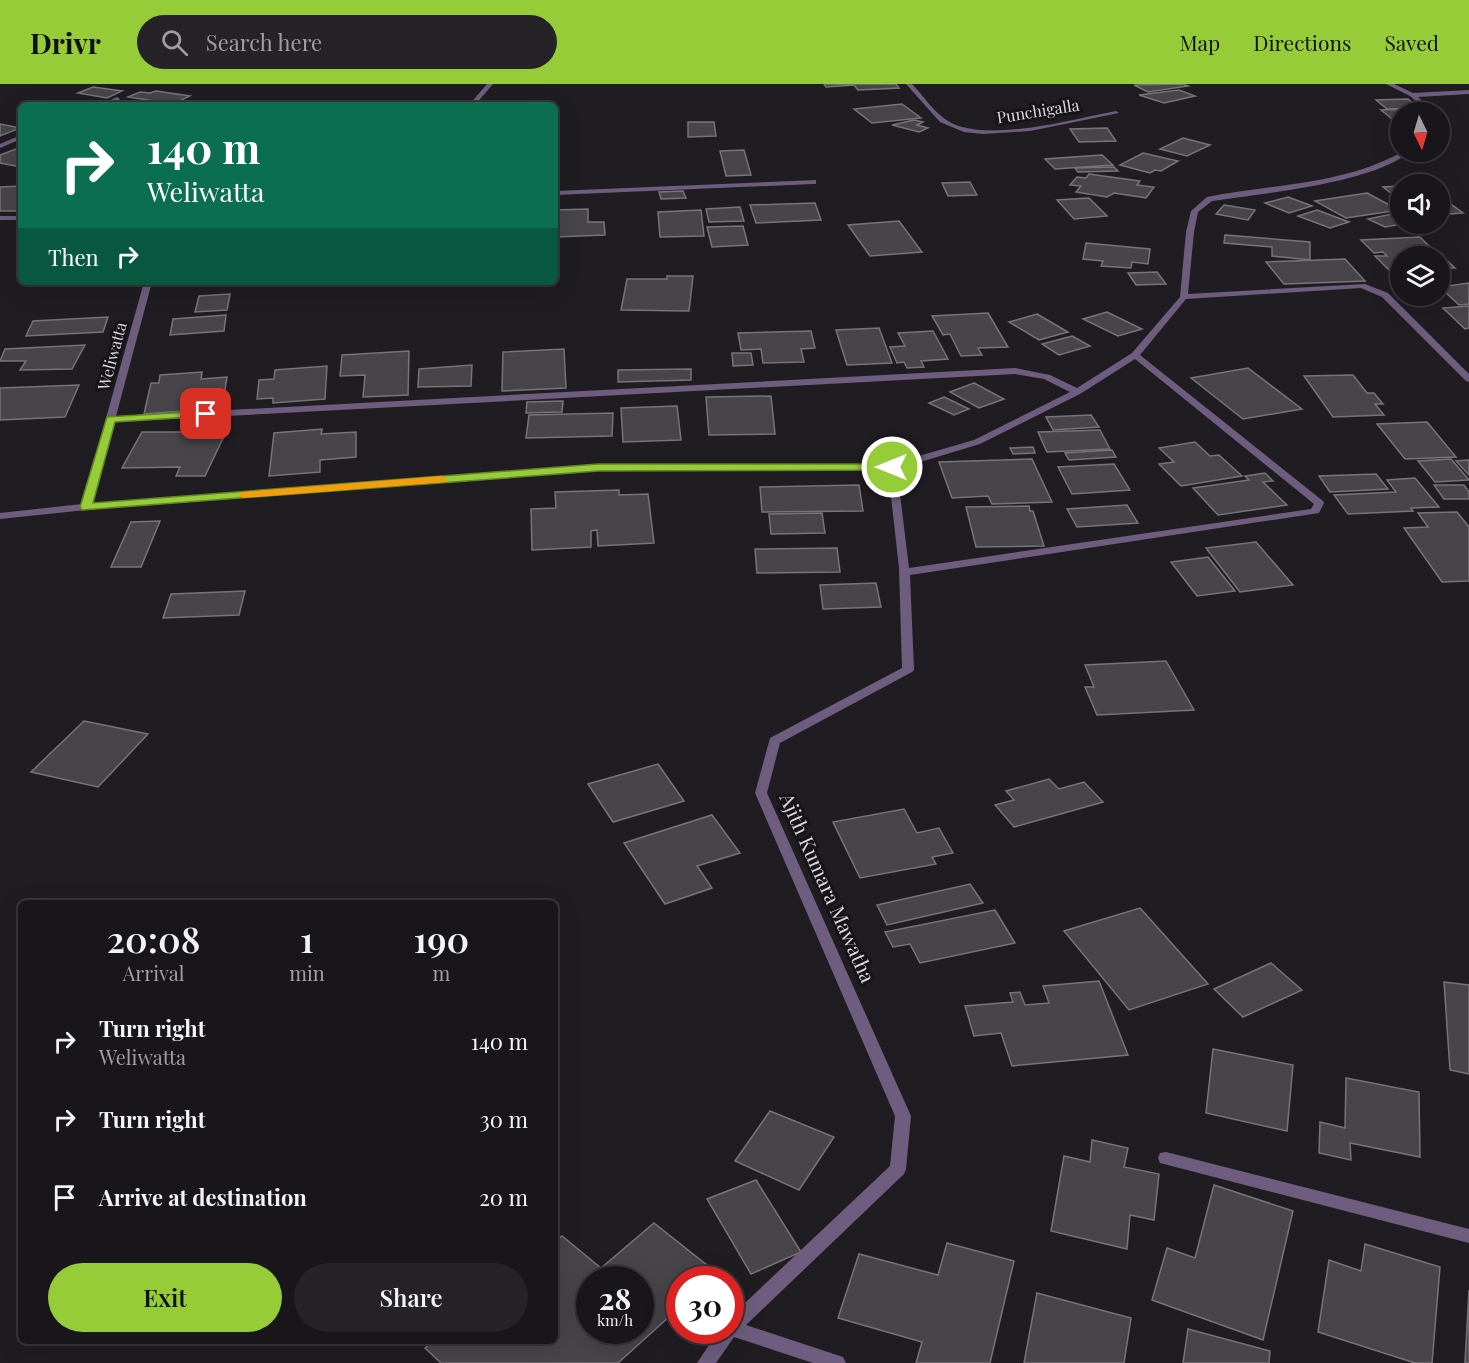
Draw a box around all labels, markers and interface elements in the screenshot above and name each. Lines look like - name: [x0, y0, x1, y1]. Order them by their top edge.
- search box: [137, 15, 557, 69]
- text: Drivr: [30, 24, 101, 61]
- icon: search: [158, 26, 191, 59]
- text: Search here: [206, 27, 322, 57]
- text: Map: [1179, 28, 1220, 56]
- text: Directions: [1253, 28, 1351, 56]
- text: Saved: [1384, 28, 1439, 56]
- street label: Punchigalla: [995, 94, 1081, 127]
- north arrow: [1390, 102, 1450, 162]
- map controls: [1390, 102, 1450, 306]
- text: 140 m: [147, 119, 260, 175]
- icon: right: [48, 126, 126, 204]
- text: Weliwatta: [147, 173, 264, 209]
- button: sound: [1390, 174, 1450, 234]
- icon: right: [111, 240, 144, 273]
- text: Then: [48, 242, 99, 272]
- button: layers: [1390, 246, 1450, 306]
- street label: Weliwatta: [92, 320, 131, 393]
- pin: [180, 388, 231, 439]
- icon: arrive: [189, 397, 222, 430]
- position arrow: [860, 435, 924, 499]
- street label: Ajith Kumara Mawatha: [774, 787, 882, 986]
- text: 20:08: [107, 914, 200, 962]
- text: 1: [300, 914, 314, 962]
- text: 190: [413, 914, 469, 962]
- text: Arrival: [123, 959, 184, 986]
- text: min: [289, 959, 325, 986]
- text: m: [432, 959, 450, 986]
- text: Turn right: [99, 1013, 205, 1043]
- icon: right: [48, 1025, 81, 1058]
- text: 140 m: [471, 1026, 528, 1056]
- text: Weliwatta: [99, 1043, 186, 1070]
- icon: right: [48, 1103, 81, 1136]
- text: Turn right: [99, 1104, 205, 1134]
- text: 30 m: [480, 1104, 528, 1134]
- icon: arrive: [48, 1181, 81, 1214]
- text: Arrive at destination: [99, 1182, 307, 1212]
- text: 20 m: [479, 1182, 528, 1212]
- button: Exit: [48, 1263, 282, 1332]
- button: Share: [294, 1263, 528, 1332]
- speed limit sign: 30: [666, 1266, 744, 1344]
- text: 28: [599, 1278, 631, 1318]
- text: km/h: [597, 1310, 633, 1330]

